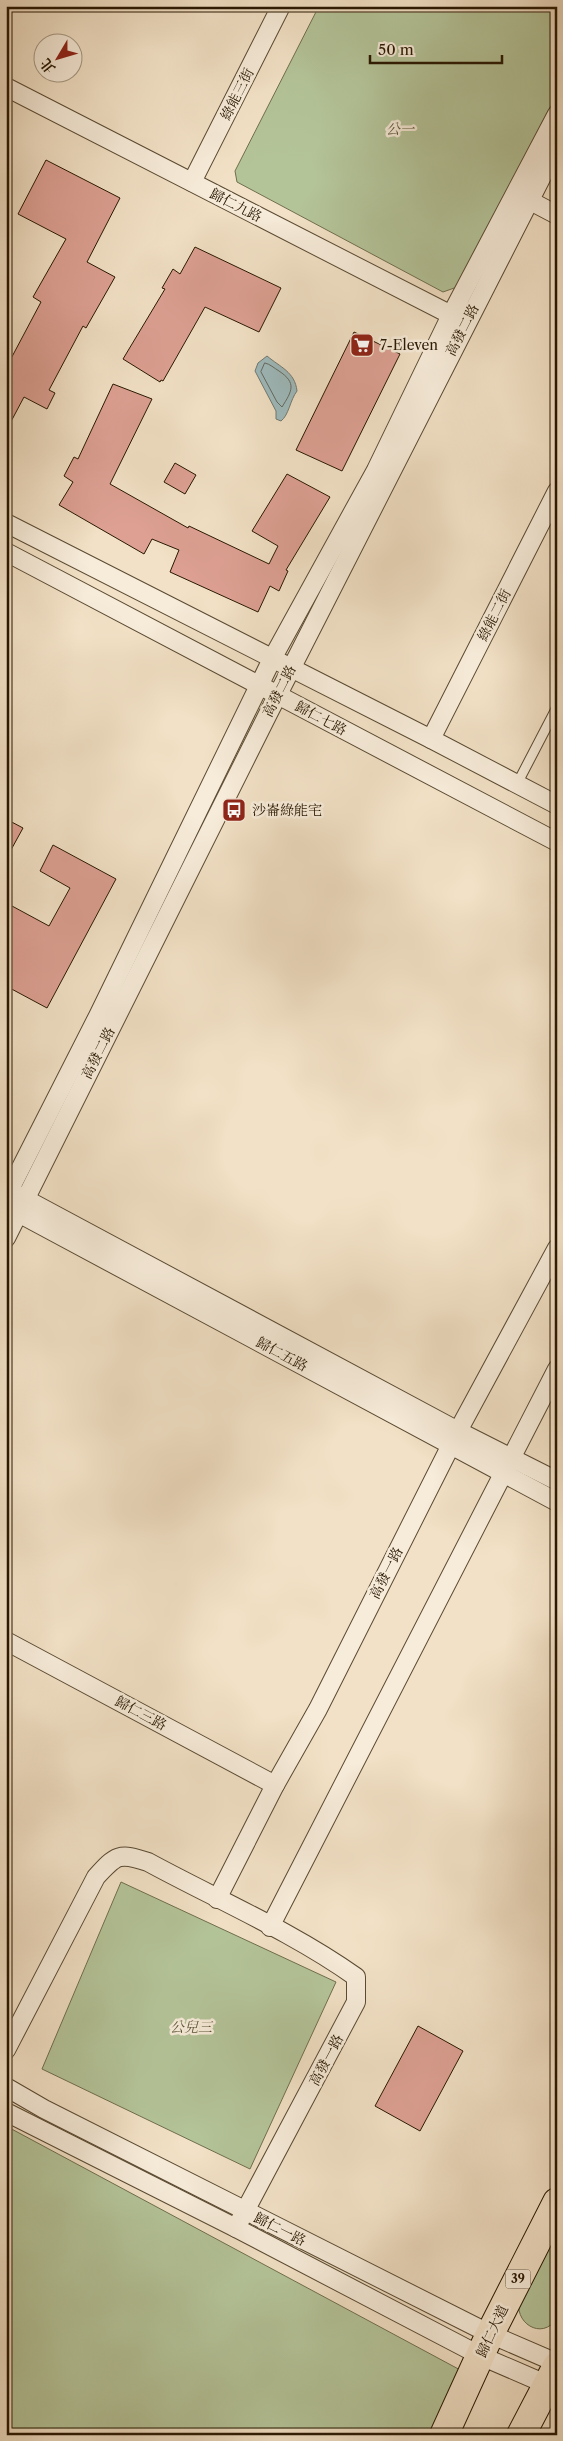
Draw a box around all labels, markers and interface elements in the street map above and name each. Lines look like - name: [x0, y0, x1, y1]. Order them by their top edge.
- north arrow: [32, 32, 82, 82]
- scale bar: [370, 32, 503, 64]
- text: 50 m: [378, 40, 414, 59]
- text: 北: [36, 55, 59, 77]
- street label: 綠能三街: [216, 65, 258, 123]
- park label: 公一: [386, 120, 415, 138]
- street label: 歸仁九路: [207, 184, 265, 226]
- street label: 高發二路: [441, 301, 483, 359]
- supermarket icon: 7-Eleven: [349, 332, 375, 358]
- place label: 7-Eleven: [380, 336, 438, 354]
- street label: 綠能二街: [473, 586, 515, 644]
- street label: 高發二路: [258, 662, 300, 720]
- street label: 歸仁七路: [292, 697, 350, 739]
- bus stop icon: 沙崙綠能宅: [221, 797, 247, 823]
- place label: 沙崙綠能宅: [252, 801, 322, 819]
- street label: 高發二路: [77, 1024, 119, 1082]
- street label: 歸仁五路: [253, 1333, 311, 1375]
- street label: 高發一路: [365, 1544, 407, 1602]
- street label: 歸仁三路: [112, 1692, 170, 1734]
- park label: 公兒三: [170, 2018, 214, 2036]
- street label: 高發一路: [305, 2031, 347, 2089]
- street label: 歸仁一路: [251, 2208, 309, 2250]
- road number: 39: [506, 2270, 530, 2288]
- street label: 歸仁大道: [472, 2302, 512, 2360]

